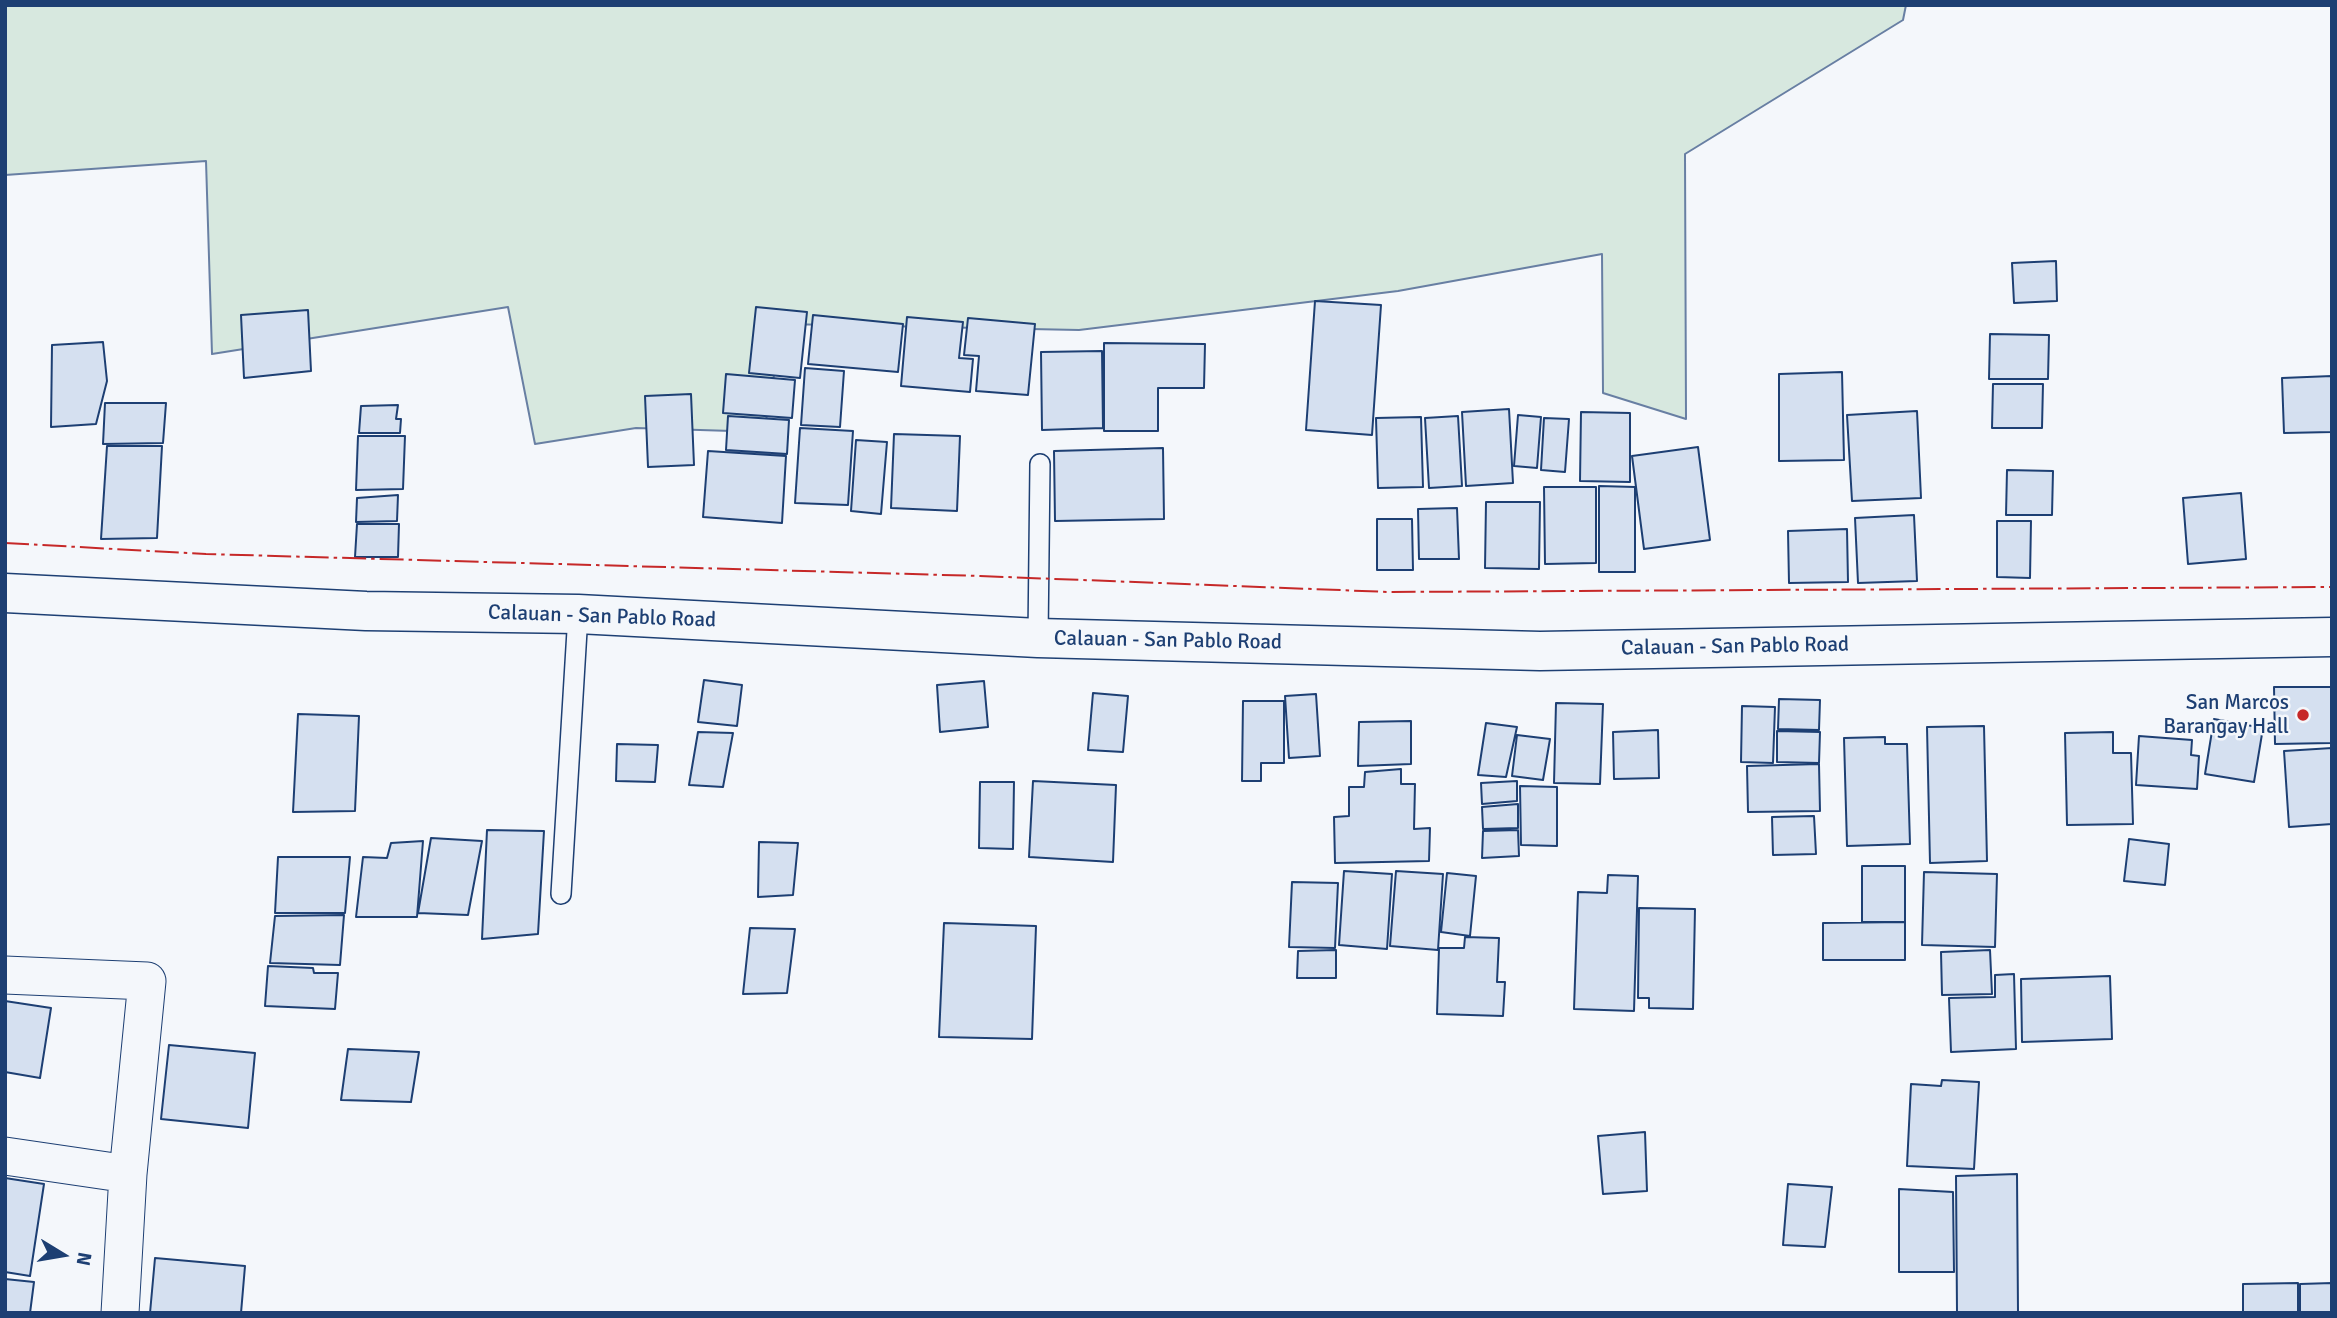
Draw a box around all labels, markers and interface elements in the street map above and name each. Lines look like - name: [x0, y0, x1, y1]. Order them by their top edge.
- street label: Calauan - San Pablo Road: [488, 600, 716, 634]
- street label: Calauan - San Pablo Road: [1054, 626, 1282, 656]
- street label: Calauan - San Pablo Road: [1621, 632, 1849, 662]
- place label: San Marcos Barangay Hall: [2163, 690, 2289, 740]
- marker: San Marcos Barangay Hall: [2295, 707, 2311, 723]
- north arrow: [28, 1220, 98, 1290]
- text: N: [71, 1250, 97, 1268]

